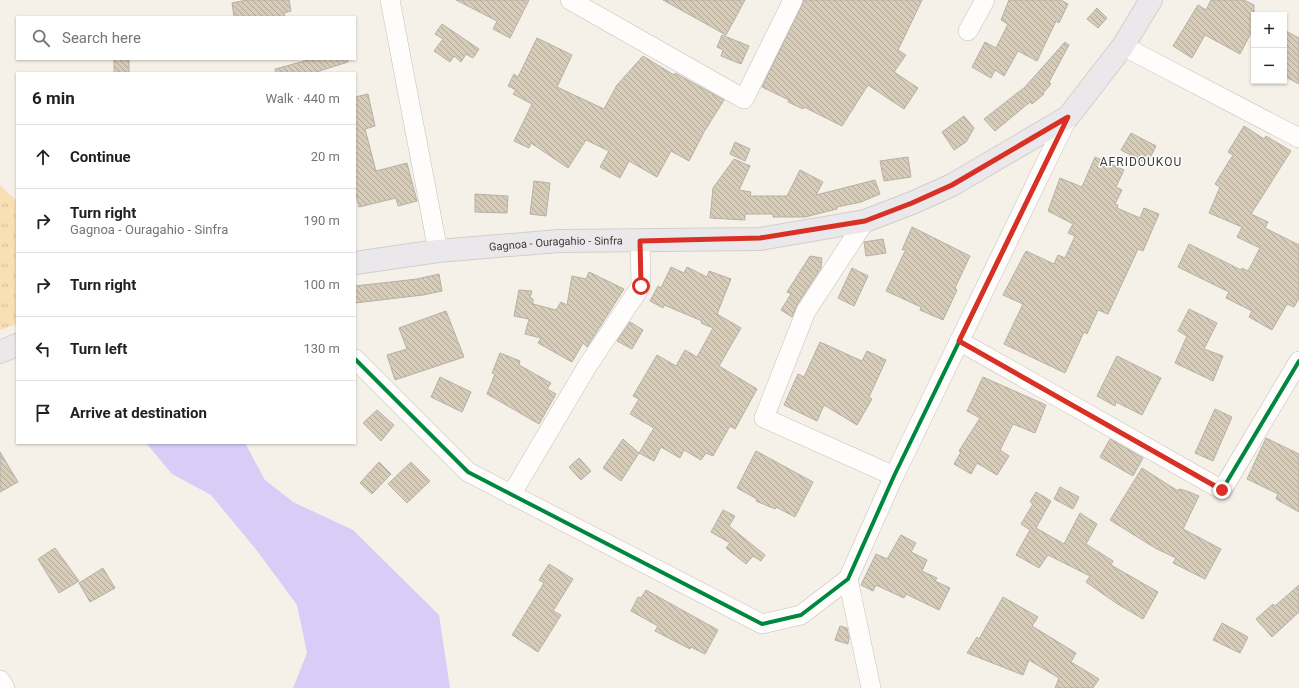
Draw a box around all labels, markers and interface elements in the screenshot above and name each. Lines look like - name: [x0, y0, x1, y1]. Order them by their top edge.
- map controls: [1251, 12, 1287, 84]
- button: +: [1251, 12, 1287, 48]
- search box: [16, 16, 356, 60]
- icon: search: [30, 27, 52, 49]
- text: Search here: [62, 29, 141, 47]
- button: −: [1251, 48, 1287, 84]
- text: 6 min: [32, 88, 75, 108]
- text: Walk · 440 m: [265, 91, 340, 106]
- icon: ahead: [32, 146, 54, 168]
- text: Continue: [70, 148, 131, 166]
- text: 20 m: [311, 149, 340, 164]
- district label: AFRIDOUKOU: [1100, 155, 1182, 169]
- text: Turn right: [70, 204, 136, 222]
- icon: right: [32, 210, 54, 232]
- text: 190 m: [303, 213, 340, 228]
- text: Gagnoa - Ouragahio - Sinfra: [70, 222, 228, 237]
- street label: Gagnoa - Ouragahio - Sinfra: [488, 234, 623, 253]
- icon: right: [32, 274, 54, 296]
- text: Turn right: [70, 276, 136, 294]
- text: 100 m: [303, 277, 340, 292]
- route start: [632, 277, 650, 295]
- icon: left: [32, 338, 54, 360]
- text: Turn left: [70, 340, 127, 358]
- text: 130 m: [303, 341, 340, 356]
- icon: arrive: [32, 402, 54, 424]
- text: Arrive at destination: [70, 404, 207, 422]
- route end: [1213, 481, 1231, 499]

